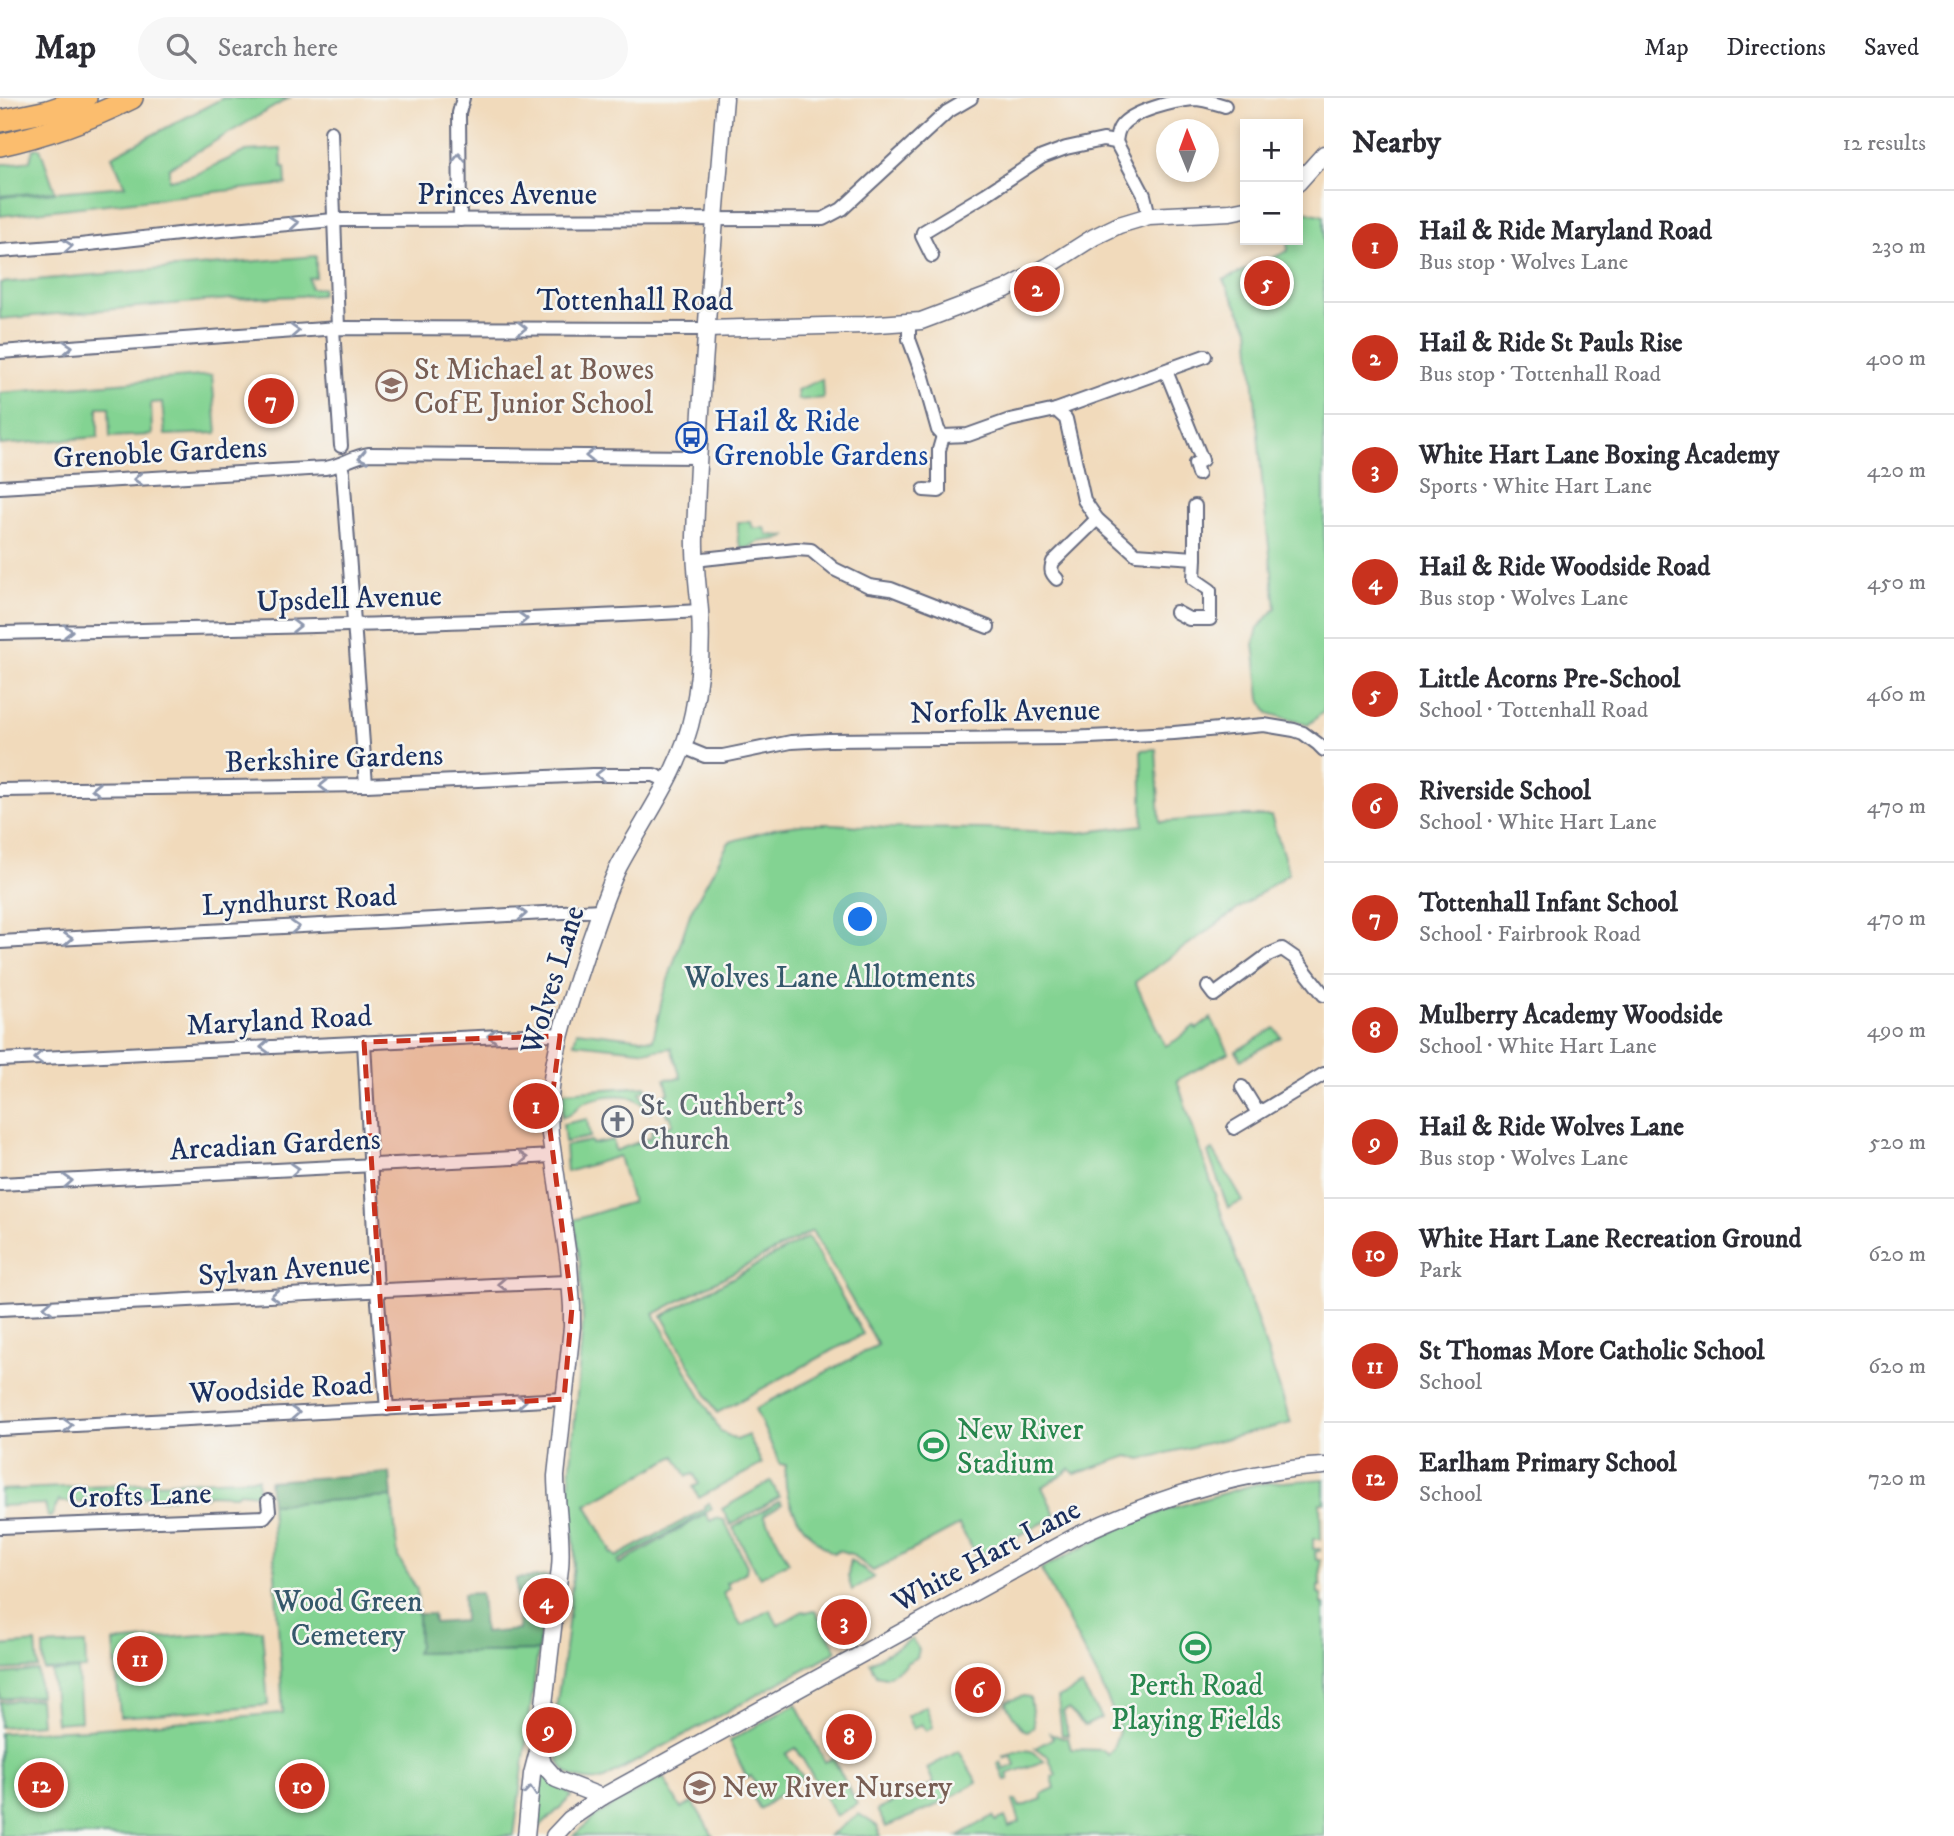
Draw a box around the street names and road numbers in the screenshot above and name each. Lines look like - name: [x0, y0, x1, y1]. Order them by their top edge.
- street label: Princes Avenue: [417, 177, 597, 214]
- street label: Tottenhall Road: [537, 283, 733, 320]
- street label: Grenoble Gardens: [52, 429, 268, 478]
- street label: Upsdell Avenue: [255, 578, 443, 621]
- street label: Norfolk Avenue: [910, 692, 1101, 733]
- street label: Berkshire Gardens: [224, 737, 444, 782]
- street label: Lyndhurst Road: [201, 878, 398, 925]
- street label: Wolves Lane: [513, 902, 594, 1060]
- street label: Maryland Road: [185, 998, 373, 1045]
- street label: Arcadian Gardens: [169, 1121, 382, 1170]
- street label: Sylvan Avenue: [197, 1246, 371, 1295]
- street label: Woodside Road: [187, 1366, 374, 1413]
- street label: Crofts Lane: [68, 1476, 212, 1517]
- street label: White Hart Lane: [885, 1491, 1087, 1622]

